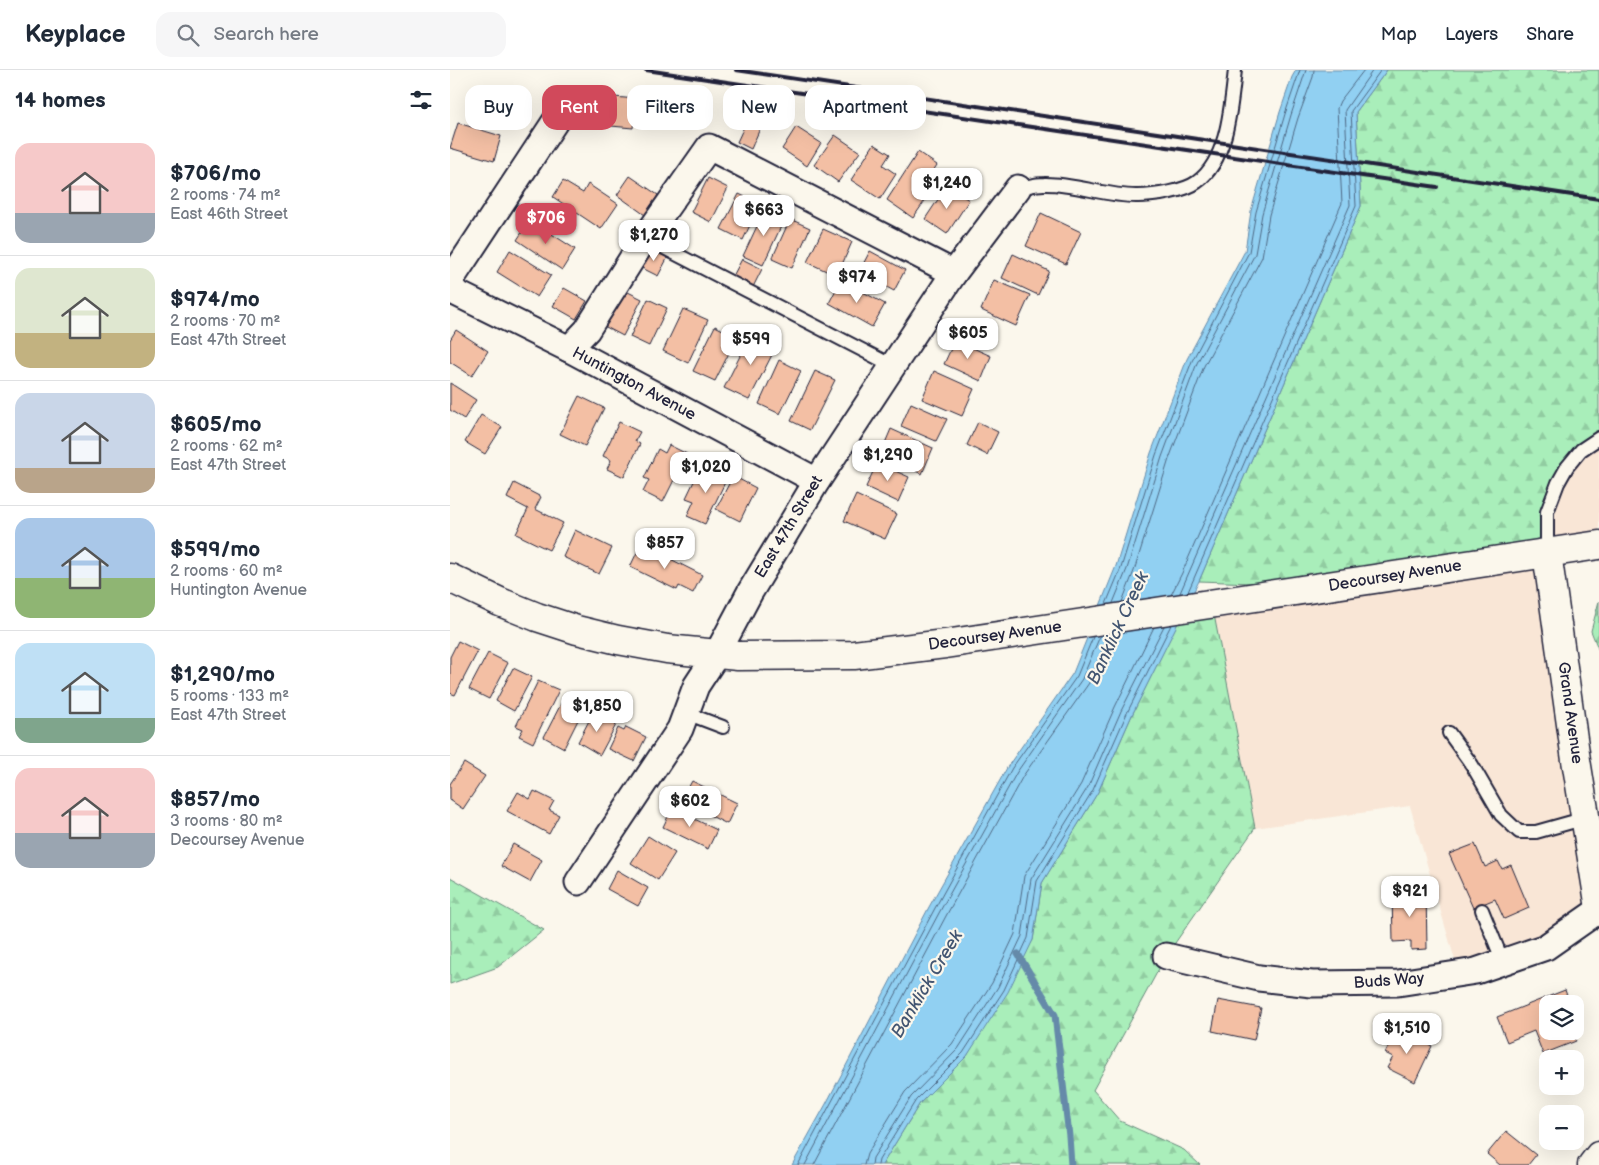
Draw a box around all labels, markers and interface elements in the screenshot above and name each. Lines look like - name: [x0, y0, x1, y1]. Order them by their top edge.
- search box: [156, 12, 506, 57]
- text: Keyplace: [25, 20, 126, 49]
- icon: search: [174, 21, 202, 49]
- text: Search here: [214, 23, 319, 46]
- text: Map: [1381, 24, 1417, 45]
- text: Layers: [1445, 24, 1498, 45]
- text: Share: [1526, 24, 1574, 45]
- chip: Buy: [465, 85, 532, 130]
- chip: Rent: [542, 85, 617, 130]
- chip: Filters: [627, 85, 713, 130]
- chip: New: [723, 85, 795, 130]
- chip: Apartment: [805, 85, 926, 130]
- icon: filters: [407, 86, 435, 114]
- text: 14 homes: [15, 88, 106, 113]
- text: $706/mo: [170, 161, 261, 186]
- icon: home: [55, 163, 115, 223]
- pin: $1,240: [906, 168, 988, 210]
- text: $1,240: [922, 174, 972, 193]
- text: 2 rooms · 74 m²: [170, 186, 281, 205]
- pin: $663: [734, 194, 794, 237]
- text: $663: [744, 201, 784, 220]
- pin: $706: [516, 202, 576, 245]
- text: East 46th Street: [170, 205, 288, 224]
- text: $706: [526, 209, 566, 228]
- pin: $1,270: [613, 220, 695, 262]
- text: $1,270: [630, 226, 678, 245]
- pin: $974: [827, 262, 887, 304]
- text: $974: [838, 268, 876, 287]
- text: $974/mo: [170, 287, 260, 312]
- icon: home: [55, 288, 115, 348]
- text: 2 rooms · 70 m²: [170, 312, 280, 331]
- pin: $605: [938, 318, 998, 360]
- pin: $599: [721, 324, 781, 366]
- text: $605: [948, 324, 988, 343]
- text: $599: [732, 330, 770, 349]
- text: East 47th Street: [170, 331, 286, 350]
- street label: Huntington Avenue: [569, 343, 699, 425]
- text: $605/mo: [170, 412, 261, 437]
- icon: home: [55, 413, 115, 473]
- text: 2 rooms · 62 m²: [170, 437, 283, 456]
- pin: $1,290: [847, 440, 929, 482]
- text: $1,290: [863, 446, 913, 465]
- pin: $1,020: [665, 452, 747, 494]
- text: East 47th Street: [170, 456, 286, 475]
- text: $1,020: [681, 458, 731, 477]
- street label: East 47th Street: [751, 472, 827, 582]
- pin: $857: [635, 528, 695, 570]
- text: $857: [646, 534, 684, 553]
- text: $599/mo: [170, 537, 260, 562]
- icon: home: [55, 538, 115, 598]
- street label: Decoursey Avenue: [1327, 556, 1463, 596]
- text: 2 rooms · 60 m²: [170, 562, 283, 581]
- water label: Banklick Creek: [1083, 567, 1154, 688]
- text: Huntington Avenue: [170, 581, 307, 600]
- street label: Decoursey Avenue: [927, 617, 1063, 655]
- street label: Grand Avenue: [1553, 661, 1587, 766]
- text: $1,290/mo: [170, 662, 275, 687]
- icon: home: [55, 663, 115, 723]
- text: 5 rooms · 133 m²: [170, 687, 289, 706]
- pin: $1,850: [556, 690, 638, 733]
- text: $1,850: [572, 697, 622, 716]
- text: East 47th Street: [170, 706, 286, 725]
- pin: $602: [660, 786, 720, 828]
- text: $857/mo: [170, 787, 260, 812]
- icon: home: [55, 788, 115, 848]
- text: $602: [670, 792, 710, 811]
- text: 3 rooms · 80 m²: [170, 812, 283, 831]
- text: Decoursey Avenue: [170, 831, 305, 850]
- pin: $921: [1380, 876, 1440, 918]
- text: $921: [1392, 882, 1428, 901]
- water label: Banklick Creek: [887, 925, 968, 1042]
- street label: Buds Way: [1353, 969, 1426, 993]
- map controls: [1539, 995, 1584, 1150]
- button: layers: [1539, 995, 1584, 1040]
- pin: $1,510: [1366, 1012, 1448, 1055]
- text: $1,510: [1384, 1019, 1430, 1038]
- button: +: [1539, 1050, 1584, 1095]
- button: −: [1539, 1105, 1584, 1150]

